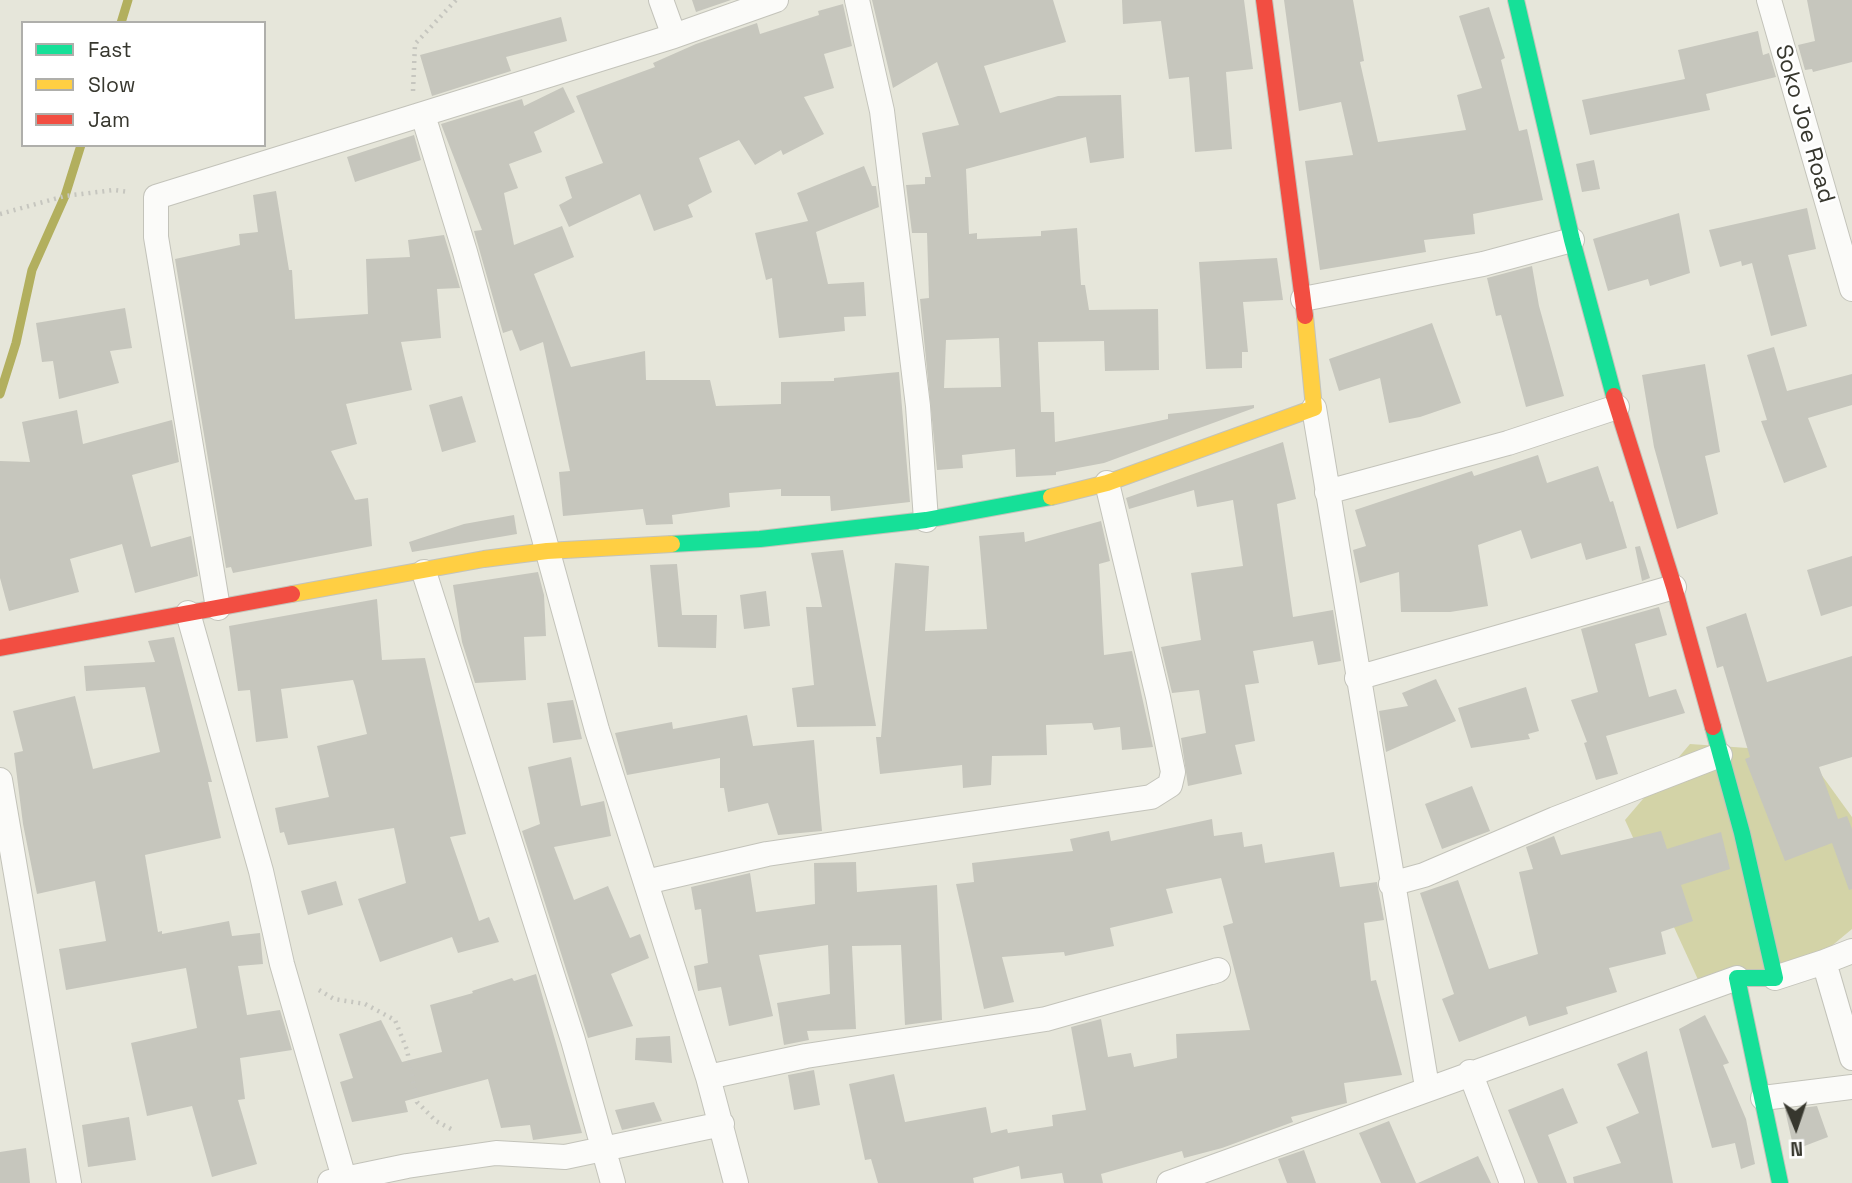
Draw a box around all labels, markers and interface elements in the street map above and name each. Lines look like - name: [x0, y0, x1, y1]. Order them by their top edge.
- legend: [21, 21, 266, 147]
- text: Fast: [88, 36, 132, 63]
- street label: Soko Joe Road: [1768, 42, 1840, 206]
- text: Slow: [88, 71, 136, 98]
- text: Jam: [88, 106, 130, 133]
- north arrow: [1761, 1092, 1831, 1162]
- text: N: [1790, 1136, 1804, 1161]

